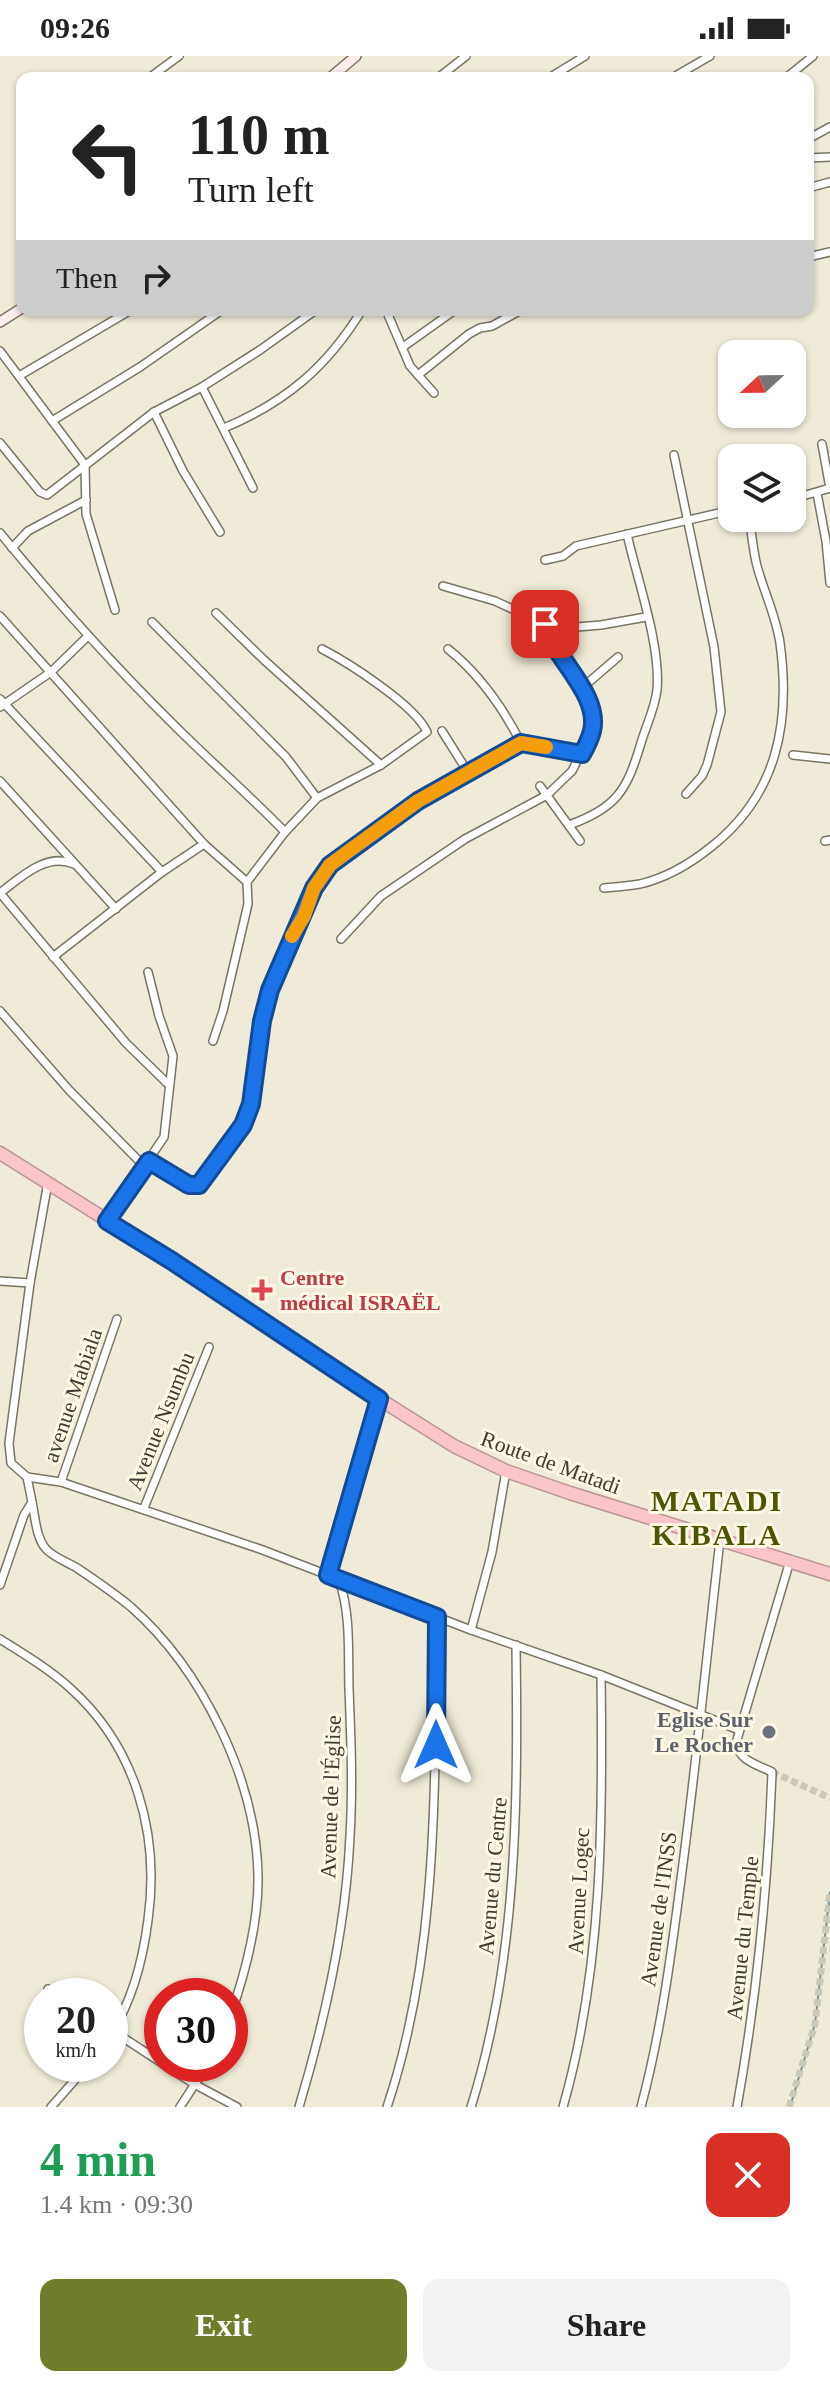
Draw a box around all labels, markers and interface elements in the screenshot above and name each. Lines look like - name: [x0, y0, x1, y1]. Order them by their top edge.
- text: 09:26: [40, 11, 110, 44]
- icon: left: [56, 104, 160, 208]
- text: 110 m: [188, 104, 330, 166]
- text: Turn left: [188, 170, 314, 210]
- icon: right: [134, 256, 178, 300]
- text: Then: [56, 261, 118, 294]
- north arrow: [718, 340, 806, 428]
- map controls: [718, 340, 806, 532]
- button: layers: [718, 444, 806, 532]
- pin: [511, 590, 579, 658]
- icon: arrive: [523, 602, 567, 646]
- place label: Centre médical ISRAËL: [280, 1265, 441, 1315]
- marker: Centre médical ISRAËL: [251, 1279, 273, 1301]
- street label: avenue Mabiala: [38, 1325, 107, 1465]
- street label: Avenue Nsumbu: [121, 1348, 200, 1494]
- street label: Route de Matadi: [478, 1426, 624, 1499]
- district label: MATADI KIBALA: [651, 1484, 783, 1551]
- position arrow: [394, 1703, 478, 1787]
- place label: Eglise Sur Le Rocher: [655, 1707, 753, 1757]
- street label: Avenue de l'Église: [315, 1715, 346, 1879]
- marker: Eglise Sur Le Rocher: [760, 1723, 778, 1741]
- street label: Avenue du Centre: [473, 1796, 512, 1956]
- street label: Avenue Logec: [563, 1827, 594, 1955]
- street label: Avenue de l'INSS: [635, 1830, 682, 1988]
- street label: Avenue du Temple: [721, 1855, 764, 2021]
- speed limit sign: 30: [144, 1978, 248, 2082]
- text: 20: [56, 1997, 96, 2042]
- text: km/h: [55, 2039, 97, 2061]
- text: 4 min: [40, 2133, 156, 2186]
- button: close: [706, 2133, 790, 2217]
- text: 1.4 km · 09:30: [40, 2190, 193, 2219]
- button: Exit: [40, 2279, 407, 2371]
- button: Share: [423, 2279, 790, 2371]

